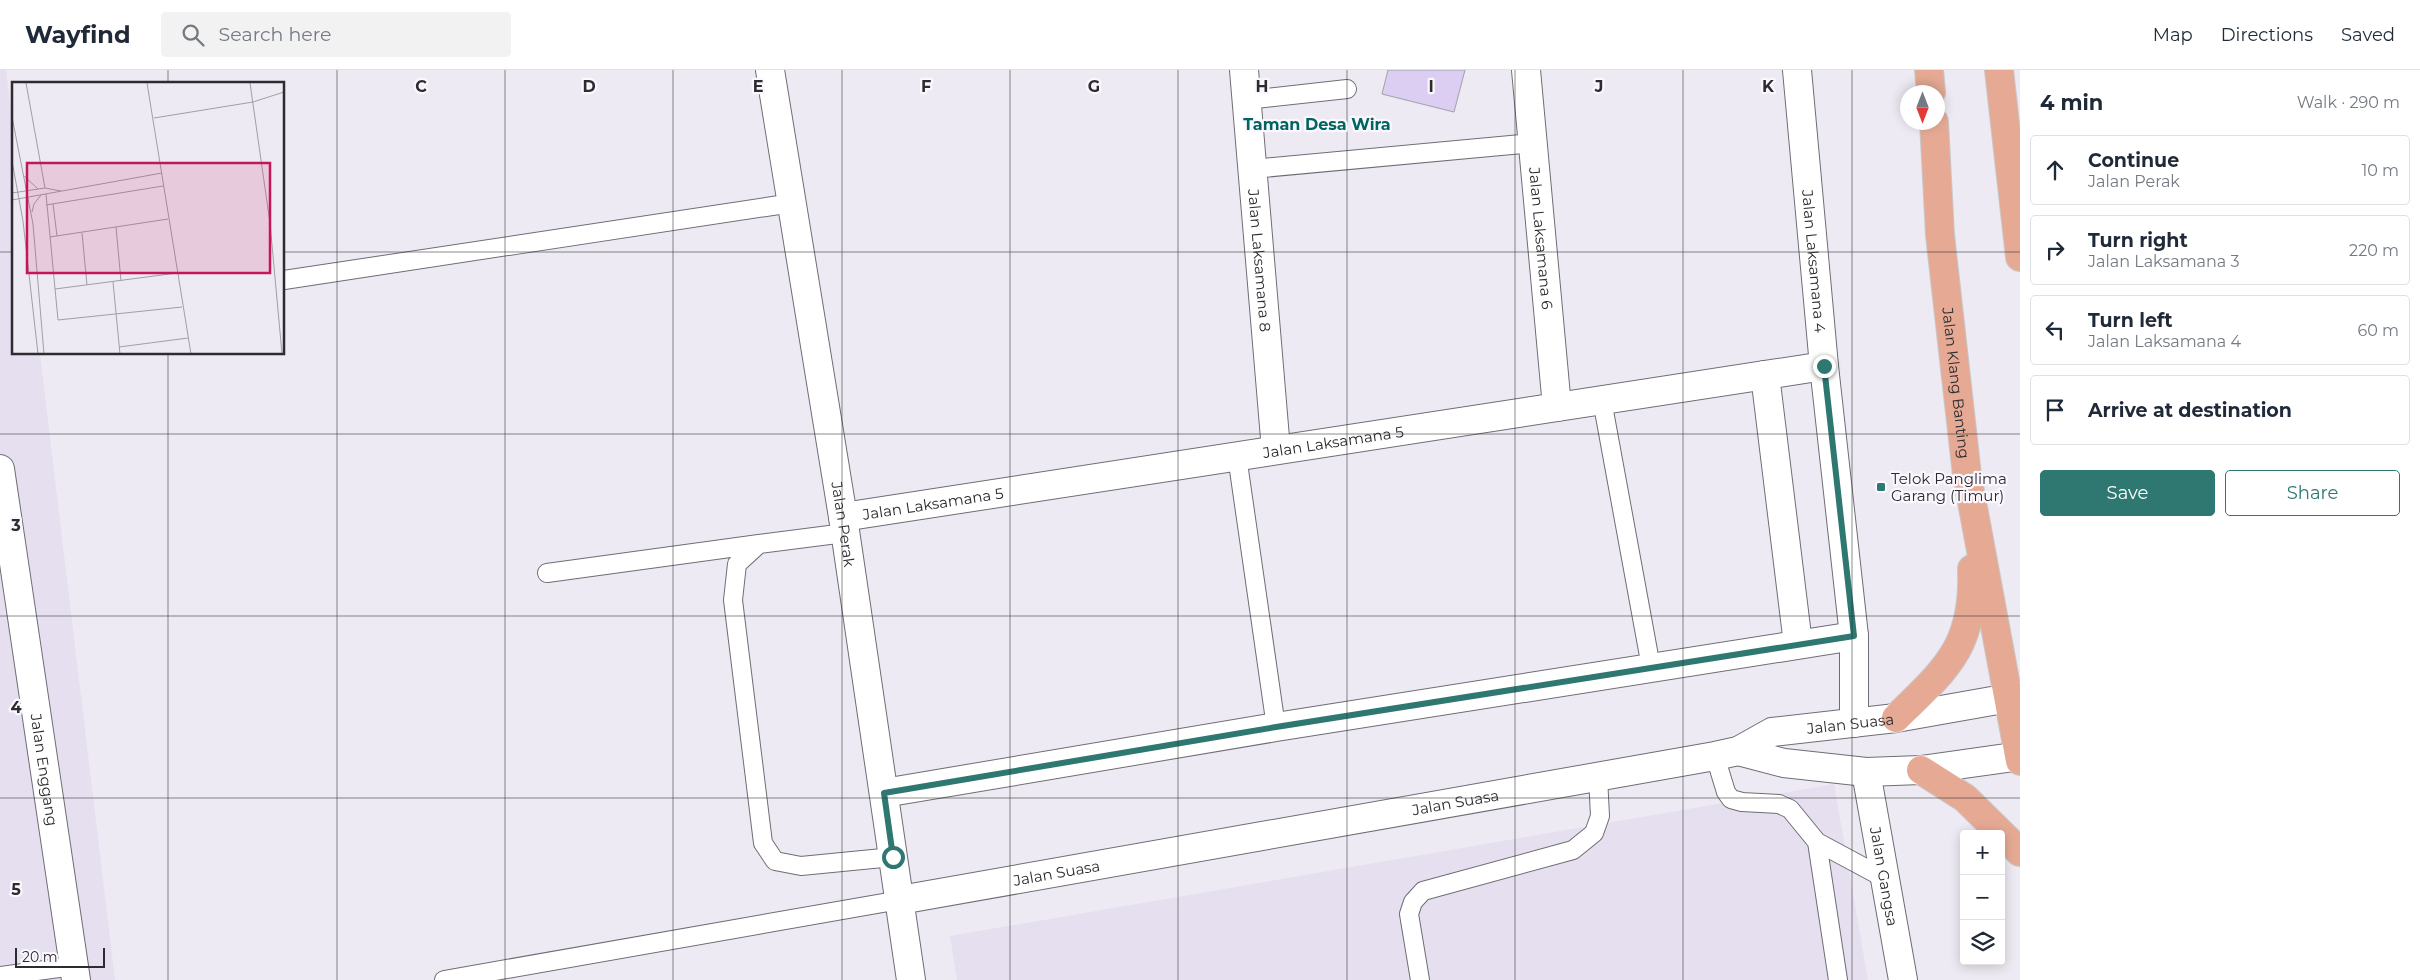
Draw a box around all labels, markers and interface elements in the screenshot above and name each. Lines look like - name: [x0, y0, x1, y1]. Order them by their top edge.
- search box: [161, 12, 511, 57]
- text: Wayfind: [25, 20, 131, 49]
- icon: search: [179, 21, 207, 49]
- text: Search here: [219, 23, 332, 46]
- text: Map: [2153, 24, 2193, 46]
- text: Directions: [2221, 24, 2313, 46]
- text: Saved: [2341, 24, 2395, 46]
- text: C: [415, 77, 427, 96]
- text: D: [582, 77, 596, 96]
- text: E: [753, 77, 763, 96]
- text: F: [921, 77, 931, 96]
- text: G: [1088, 77, 1100, 96]
- text: H: [1256, 77, 1268, 96]
- text: I: [1428, 77, 1434, 96]
- text: J: [1594, 77, 1603, 96]
- text: K: [1762, 77, 1775, 96]
- inset map: [12, 82, 285, 355]
- north arrow: [1900, 85, 1945, 130]
- text: 4 min: [2040, 90, 2103, 115]
- text: Walk · 290 m: [2297, 93, 2400, 112]
- district label: Taman Desa Wira: [1243, 115, 1391, 134]
- text: Continue: [2088, 149, 2179, 172]
- icon: ahead: [2041, 156, 2069, 184]
- text: 10 m: [2361, 161, 2399, 180]
- street label: Jalan Laksamana 6: [1525, 165, 1557, 310]
- text: Jalan Perak: [2088, 172, 2180, 191]
- street label: Jalan Laksamana 8: [1244, 187, 1276, 333]
- street label: Jalan Laksamana 4: [1798, 188, 1830, 334]
- text: Turn right: [2088, 229, 2188, 252]
- icon: right: [2041, 236, 2069, 264]
- text: 220 m: [2349, 241, 2399, 260]
- text: Jalan Laksamana 3: [2088, 252, 2240, 271]
- street label: Jalan Klang Banting: [1939, 305, 1975, 460]
- text: Turn left: [2088, 309, 2173, 332]
- icon: left: [2041, 316, 2069, 344]
- text: 60 m: [2357, 321, 2399, 340]
- text: Jalan Laksamana 4: [2088, 332, 2241, 351]
- route end: [1813, 355, 1836, 378]
- icon: arrive: [2041, 396, 2069, 424]
- text: Arrive at destination: [2088, 399, 2292, 422]
- street label: Jalan Laksamana 5: [1261, 421, 1405, 462]
- place label: Telok Panglima Garang (Timur): [1891, 469, 2007, 505]
- button: Save: [2040, 470, 2215, 516]
- button: Share: [2225, 470, 2400, 516]
- street label: Jalan Perak: [828, 479, 860, 568]
- marker: Telok Panglima Garang (Timur): [1875, 481, 1887, 493]
- street label: Jalan Laksamana 5: [860, 483, 1005, 524]
- text: 3: [10, 516, 21, 535]
- text: 4: [10, 698, 22, 717]
- street label: Jalan Suasa: [1805, 709, 1895, 738]
- street label: Jalan Enggang: [27, 711, 62, 827]
- street label: Jalan Suasa: [1410, 785, 1500, 819]
- street label: Jalan Gangsa: [1866, 824, 1903, 927]
- map controls: [1960, 830, 2005, 965]
- button: +: [1960, 830, 2005, 875]
- route start: [882, 846, 905, 869]
- street label: Jalan Suasa: [1011, 855, 1101, 889]
- button: −: [1960, 875, 2005, 920]
- text: 5: [11, 880, 21, 899]
- button: layers: [1960, 920, 2005, 965]
- scale bar: [15, 945, 105, 968]
- text: 20 m: [22, 948, 58, 966]

